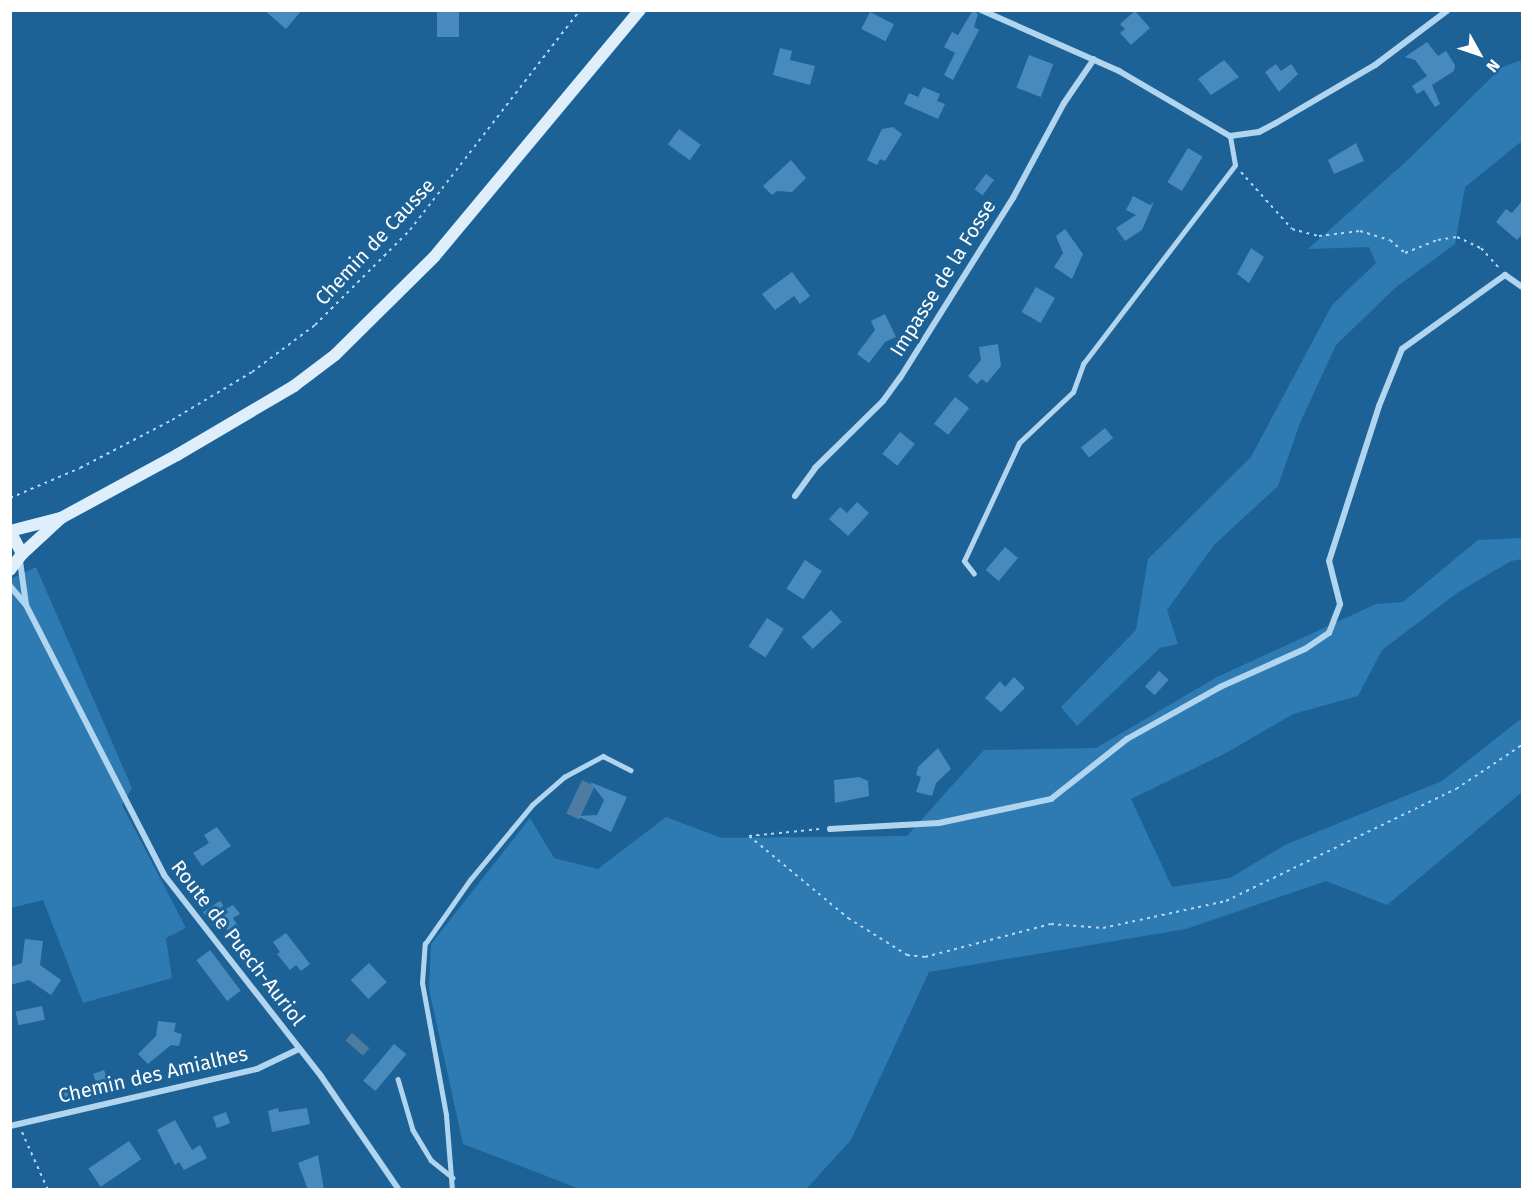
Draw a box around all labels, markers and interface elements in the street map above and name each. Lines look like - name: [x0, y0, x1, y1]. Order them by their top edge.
- north arrow: [1449, 24, 1509, 84]
- text: N: [1482, 56, 1504, 76]
- street label: Chemin de Causse: [310, 174, 440, 310]
- street label: Impasse de la Fosse: [885, 195, 1001, 361]
- street label: Route de Puech-Auriol: [166, 856, 310, 1030]
- street label: Chemin des Amialhes: [56, 1042, 250, 1108]

